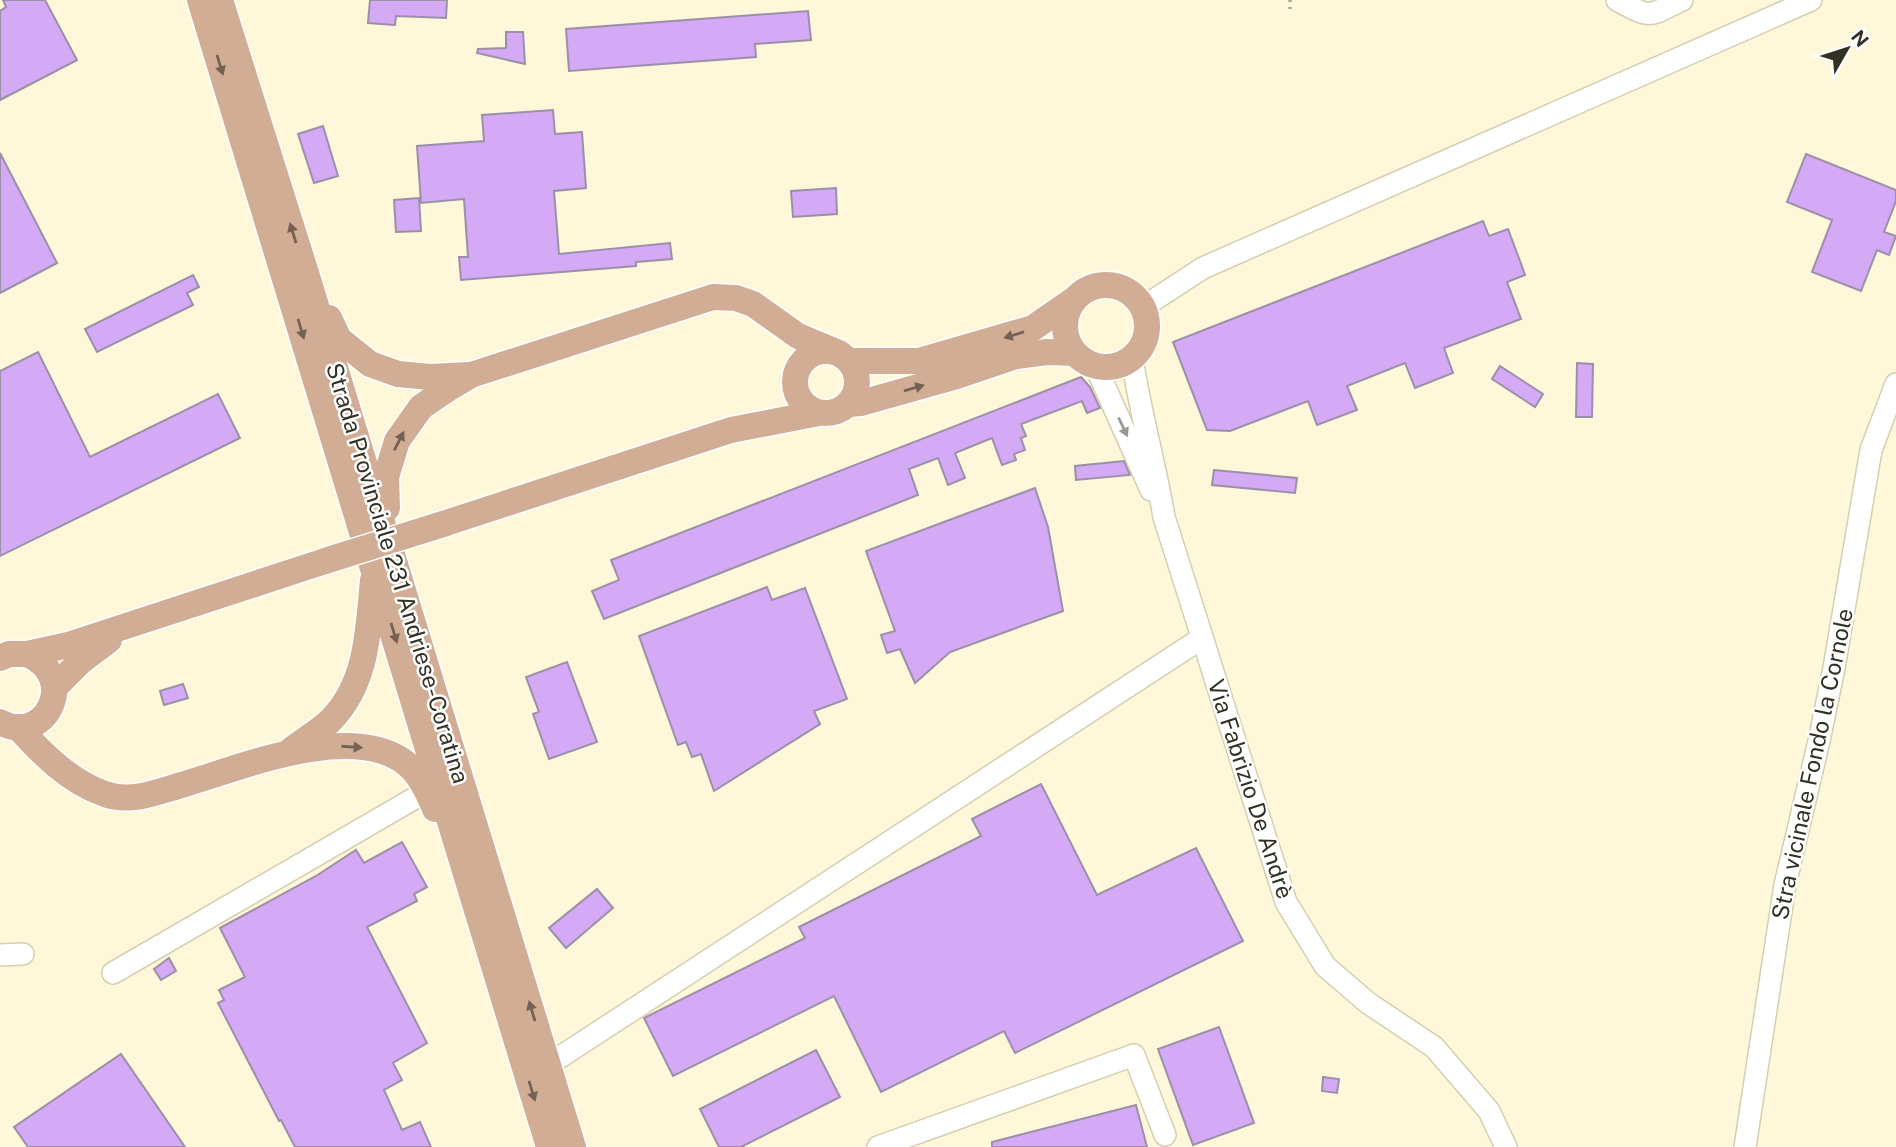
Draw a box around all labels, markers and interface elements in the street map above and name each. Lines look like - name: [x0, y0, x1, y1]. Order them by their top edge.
- north arrow: [1812, 14, 1882, 84]
- text: N: [1847, 26, 1873, 51]
- one-way arrow: [215, 55, 225, 76]
- one-way arrow: [287, 222, 298, 243]
- one-way arrow: [297, 319, 307, 340]
- one-way arrow: [1003, 330, 1024, 340]
- street label: Strada Provinciale 231 Andriese-Coratina: [321, 360, 475, 786]
- one-way arrow: [903, 382, 925, 393]
- one-way arrow: [1118, 417, 1129, 437]
- one-way arrow: [394, 431, 405, 451]
- street label: Stra vicinale Fondo la Cornole: [1766, 606, 1858, 922]
- one-way arrow: [389, 623, 400, 644]
- street label: Via Fabrizio De Andrè: [1203, 676, 1299, 902]
- one-way arrow: [341, 741, 363, 752]
- one-way arrow: [527, 1001, 537, 1022]
- one-way arrow: [528, 1080, 538, 1101]

